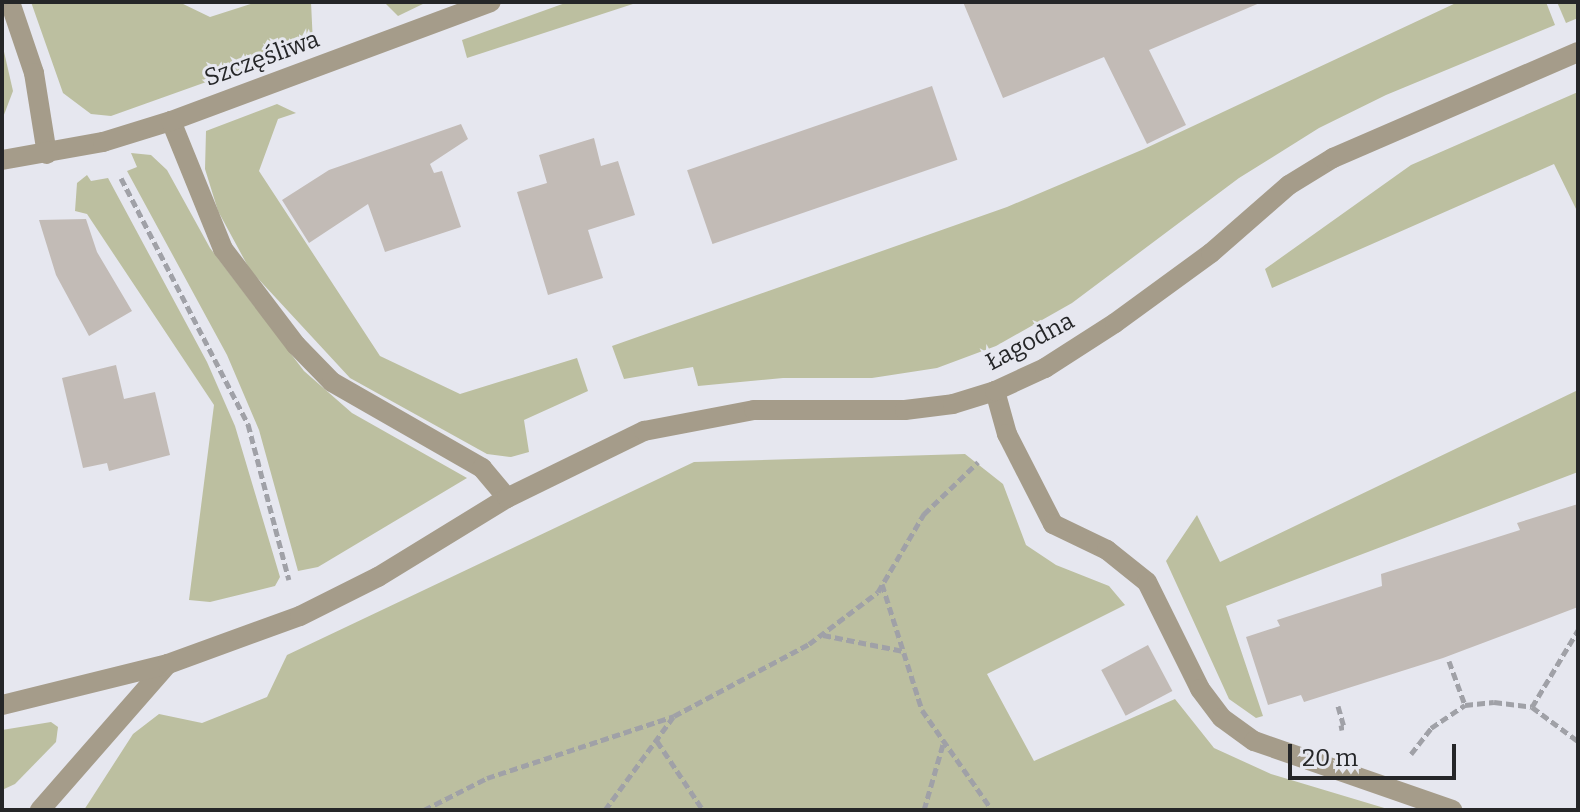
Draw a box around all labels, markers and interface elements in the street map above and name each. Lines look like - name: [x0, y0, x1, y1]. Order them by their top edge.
- street label: Szczęśliwa: [201, 25, 323, 93]
- street label: Łagodna: [981, 307, 1079, 377]
- scale bar: [1292, 728, 1460, 778]
- text: 20 m: [1302, 744, 1358, 772]

